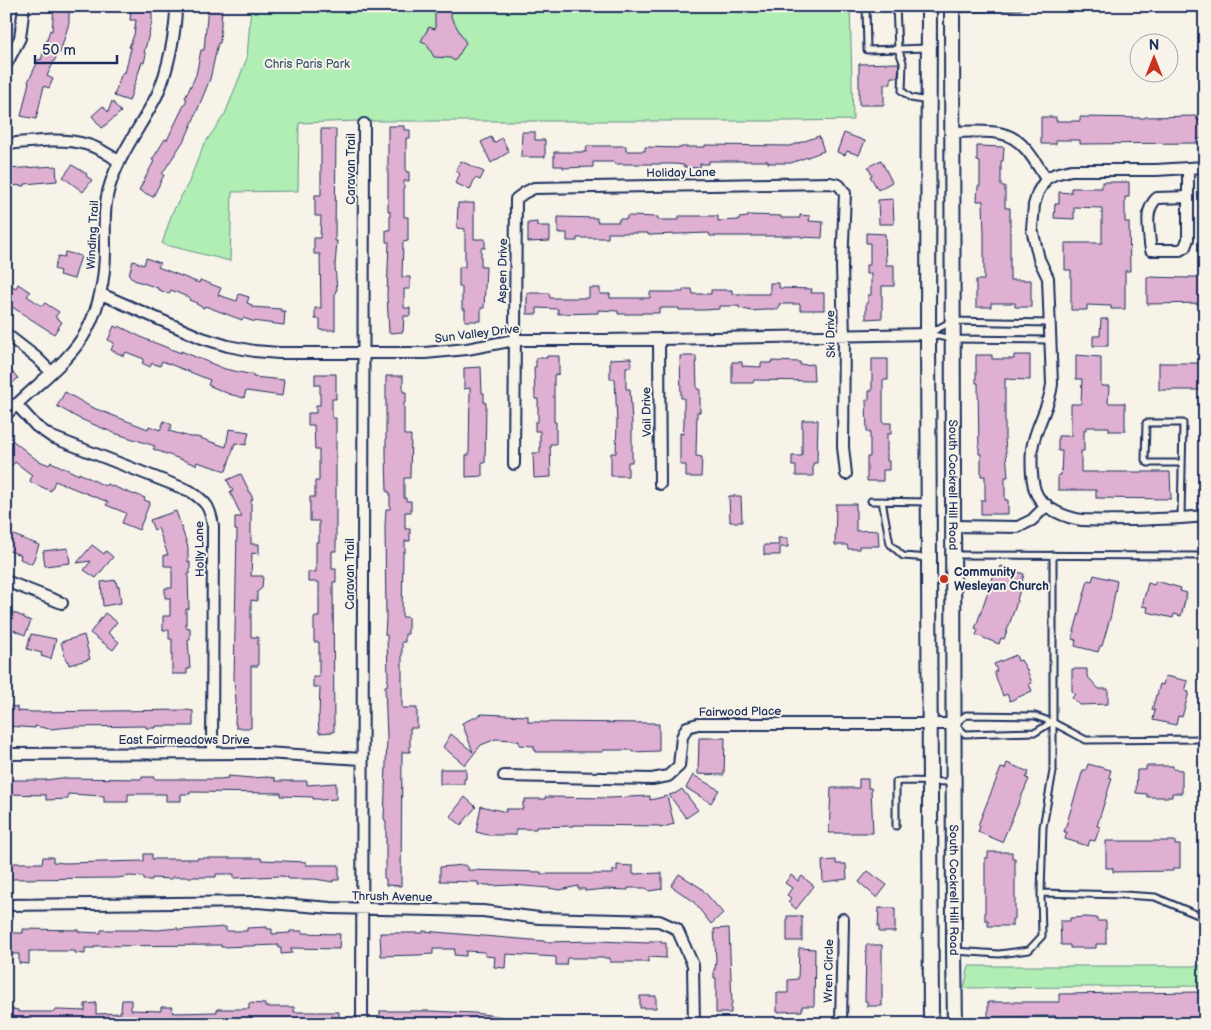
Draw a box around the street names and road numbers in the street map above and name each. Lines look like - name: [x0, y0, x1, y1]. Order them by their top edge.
- street label: Caravan Trail: [344, 133, 359, 205]
- street label: Holiday Lane: [646, 165, 716, 181]
- street label: Winding Trail: [84, 200, 102, 270]
- street label: Aspen Drive: [495, 238, 511, 304]
- street label: Ski Drive: [823, 310, 839, 358]
- street label: Sun Valley Drive: [434, 321, 520, 347]
- street label: Vail Drive: [639, 387, 655, 437]
- street label: South Cockrell Hill Road: [945, 419, 961, 551]
- street label: Holly Lane: [192, 521, 208, 577]
- street label: Caravan Trail: [343, 538, 358, 610]
- street label: Fairwood Place: [698, 704, 782, 720]
- street label: East Fairmeadows Drive: [118, 733, 250, 748]
- street label: South Cockrell Hill Road: [946, 824, 962, 956]
- street label: Thrush Avenue: [352, 889, 432, 905]
- street label: Wren Circle: [821, 939, 837, 1003]

